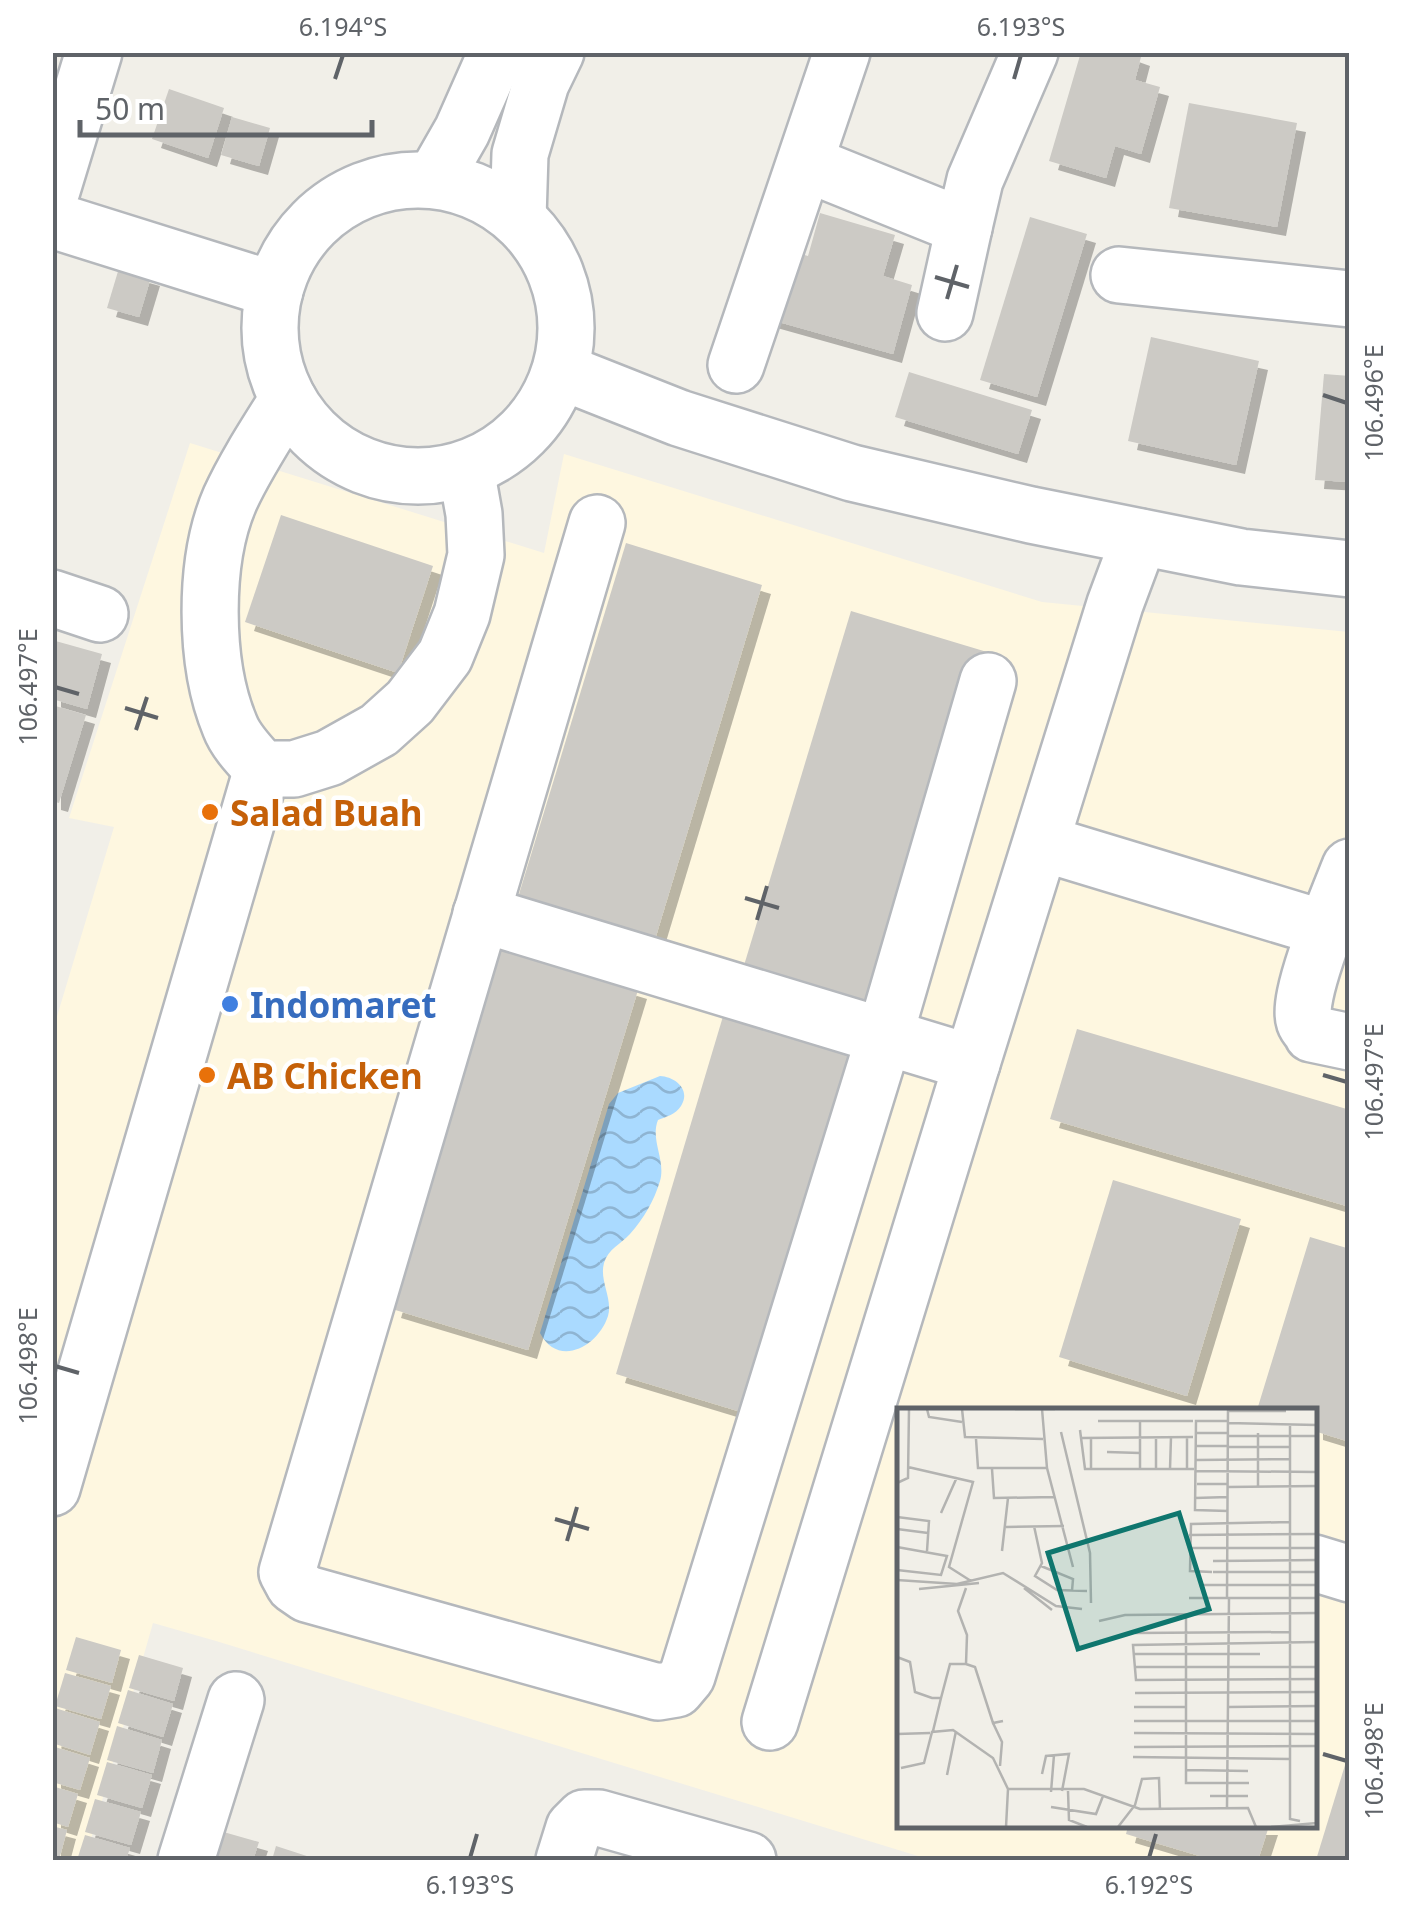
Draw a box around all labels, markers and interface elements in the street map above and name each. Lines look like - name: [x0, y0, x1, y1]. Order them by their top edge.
- text: 6.194°S: [299, 9, 387, 43]
- text: 6.193°S: [977, 9, 1065, 43]
- scale bar: [80, 75, 372, 137]
- text: 50 m: [95, 88, 165, 129]
- text: 106.496°E: [1356, 344, 1390, 462]
- text: 106.497°E: [10, 628, 44, 746]
- place label: Salad Buah: [230, 789, 423, 836]
- marker: Salad Buah: [199, 801, 221, 823]
- place label: Indomaret: [250, 981, 436, 1028]
- marker: Indomaret: [219, 993, 241, 1015]
- text: 106.497°E: [1356, 1023, 1390, 1141]
- place label: AB Chicken: [227, 1052, 423, 1099]
- marker: AB Chicken: [196, 1064, 218, 1086]
- text: 106.498°E: [10, 1307, 44, 1425]
- inset map: [897, 1408, 1317, 1828]
- text: 106.498°E: [1356, 1702, 1390, 1820]
- text: 6.193°S: [426, 1867, 514, 1901]
- text: 6.192°S: [1105, 1867, 1193, 1901]

